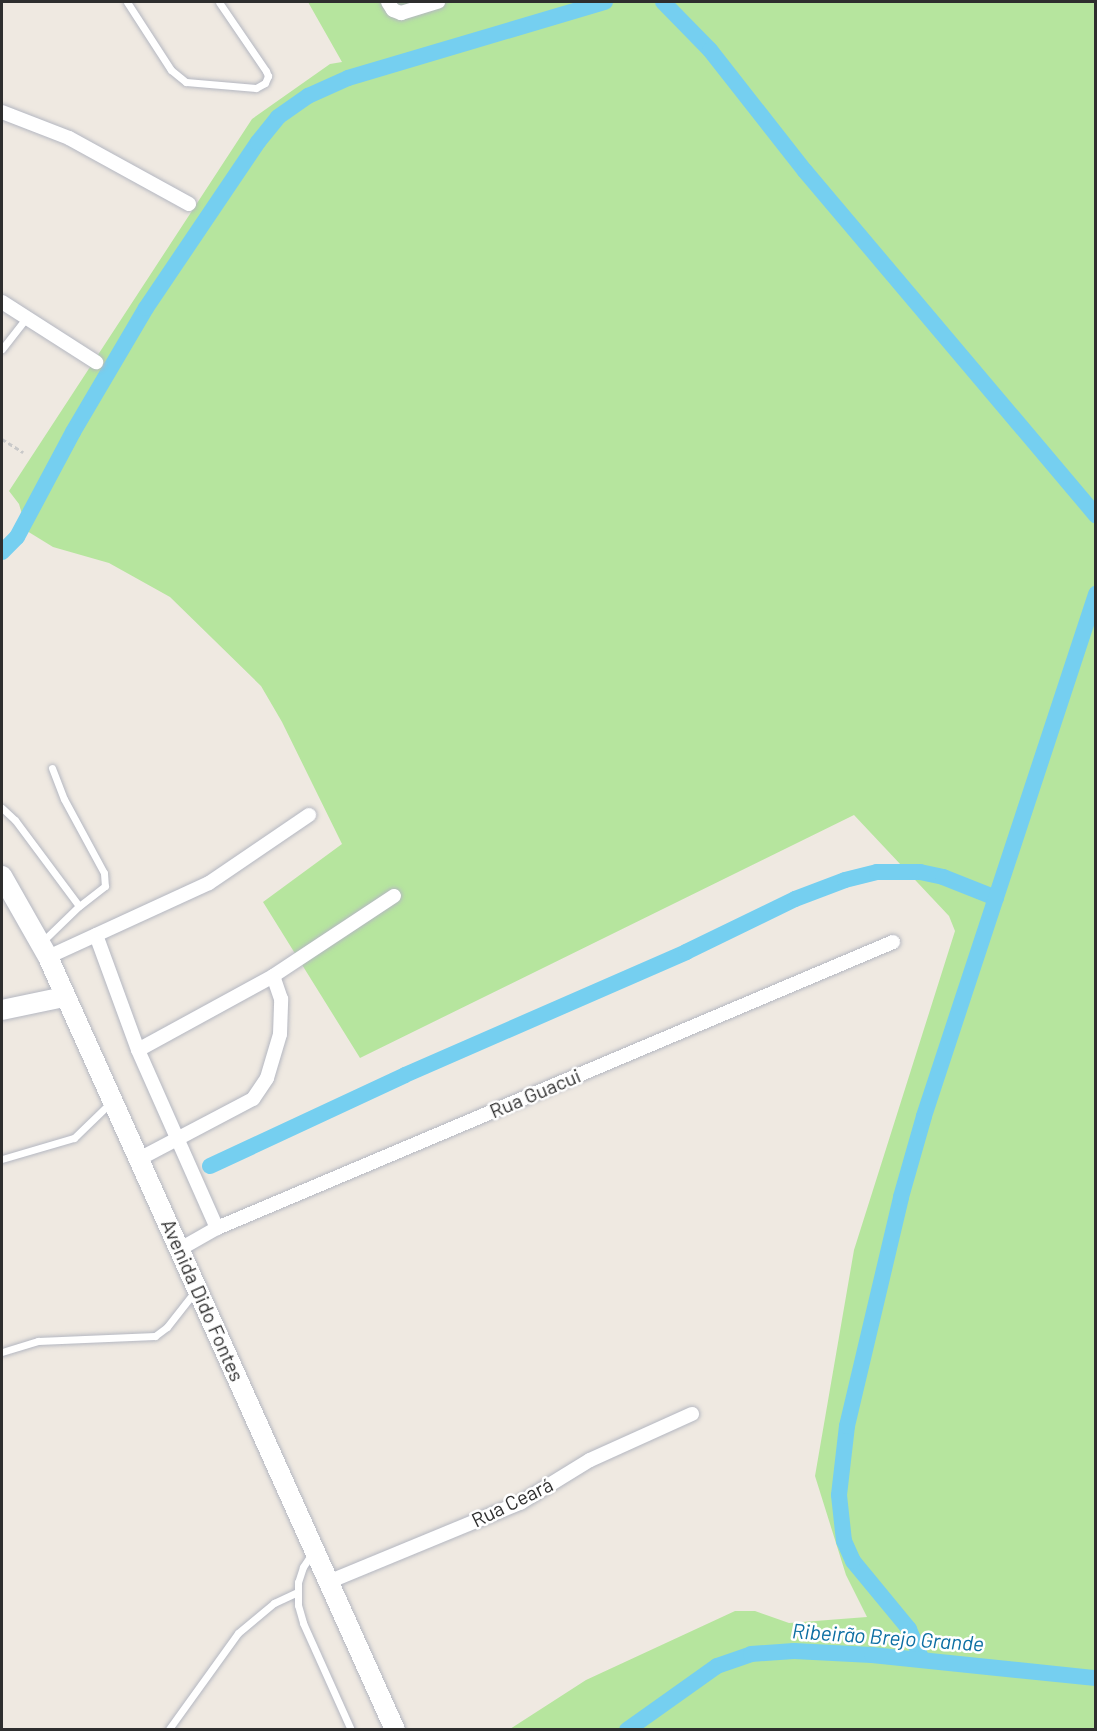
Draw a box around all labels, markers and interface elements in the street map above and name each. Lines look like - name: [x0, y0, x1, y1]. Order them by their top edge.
- street label: Rua Guacui: [486, 1063, 584, 1123]
- street label: Avenida Dido Fontes: [156, 1215, 250, 1385]
- street label: Rua Ceará: [467, 1472, 557, 1532]
- water label: Ribeirão Brejo Grande: [791, 1618, 985, 1656]

